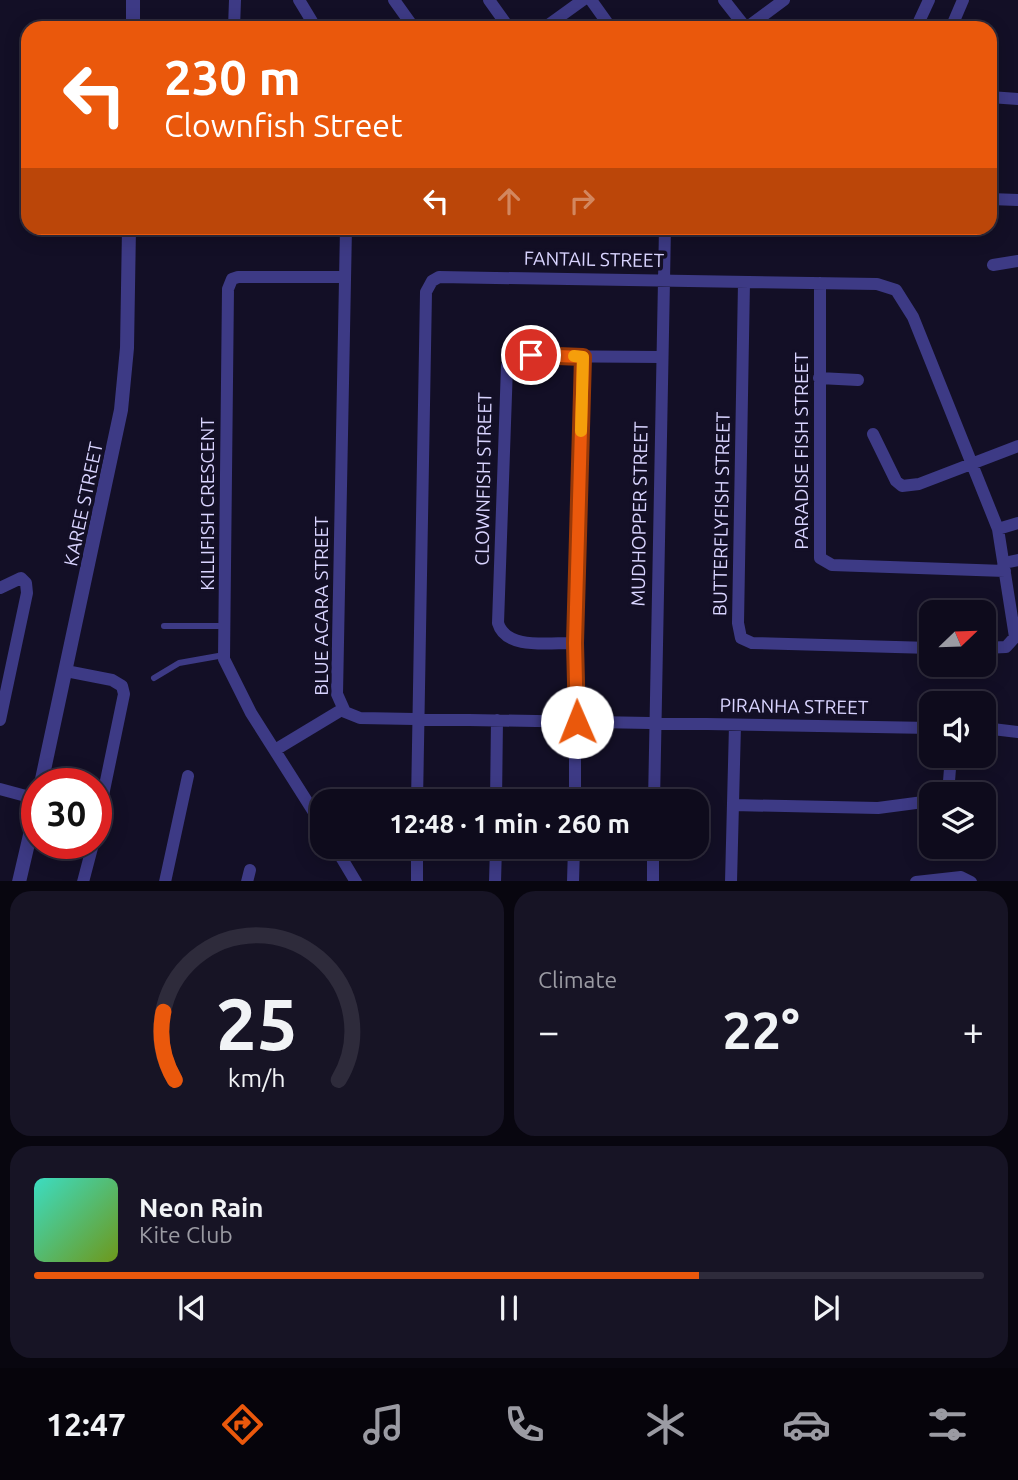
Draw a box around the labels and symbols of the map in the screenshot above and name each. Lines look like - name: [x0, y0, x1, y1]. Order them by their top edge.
- street label: FANTAIL STREET: [524, 247, 665, 271]
- pin: [501, 325, 561, 385]
- street label: PARADISE FISH STREET: [790, 352, 812, 550]
- street label: CLOWNFISH STREET: [470, 392, 496, 566]
- street label: BUTTERFLYFISH STREET: [708, 411, 734, 616]
- street label: KILLIFISH CRESCENT: [196, 417, 218, 591]
- street label: MUDHOPPER STREET: [626, 421, 652, 607]
- street label: KAREE STREET: [59, 440, 107, 568]
- street label: BLUE ACARA STREET: [310, 516, 332, 696]
- north arrow: [919, 600, 996, 677]
- position arrow: [540, 685, 614, 759]
- street label: PIRANHA STREET: [719, 694, 869, 718]
- speed limit sign: 30: [21, 768, 112, 859]

